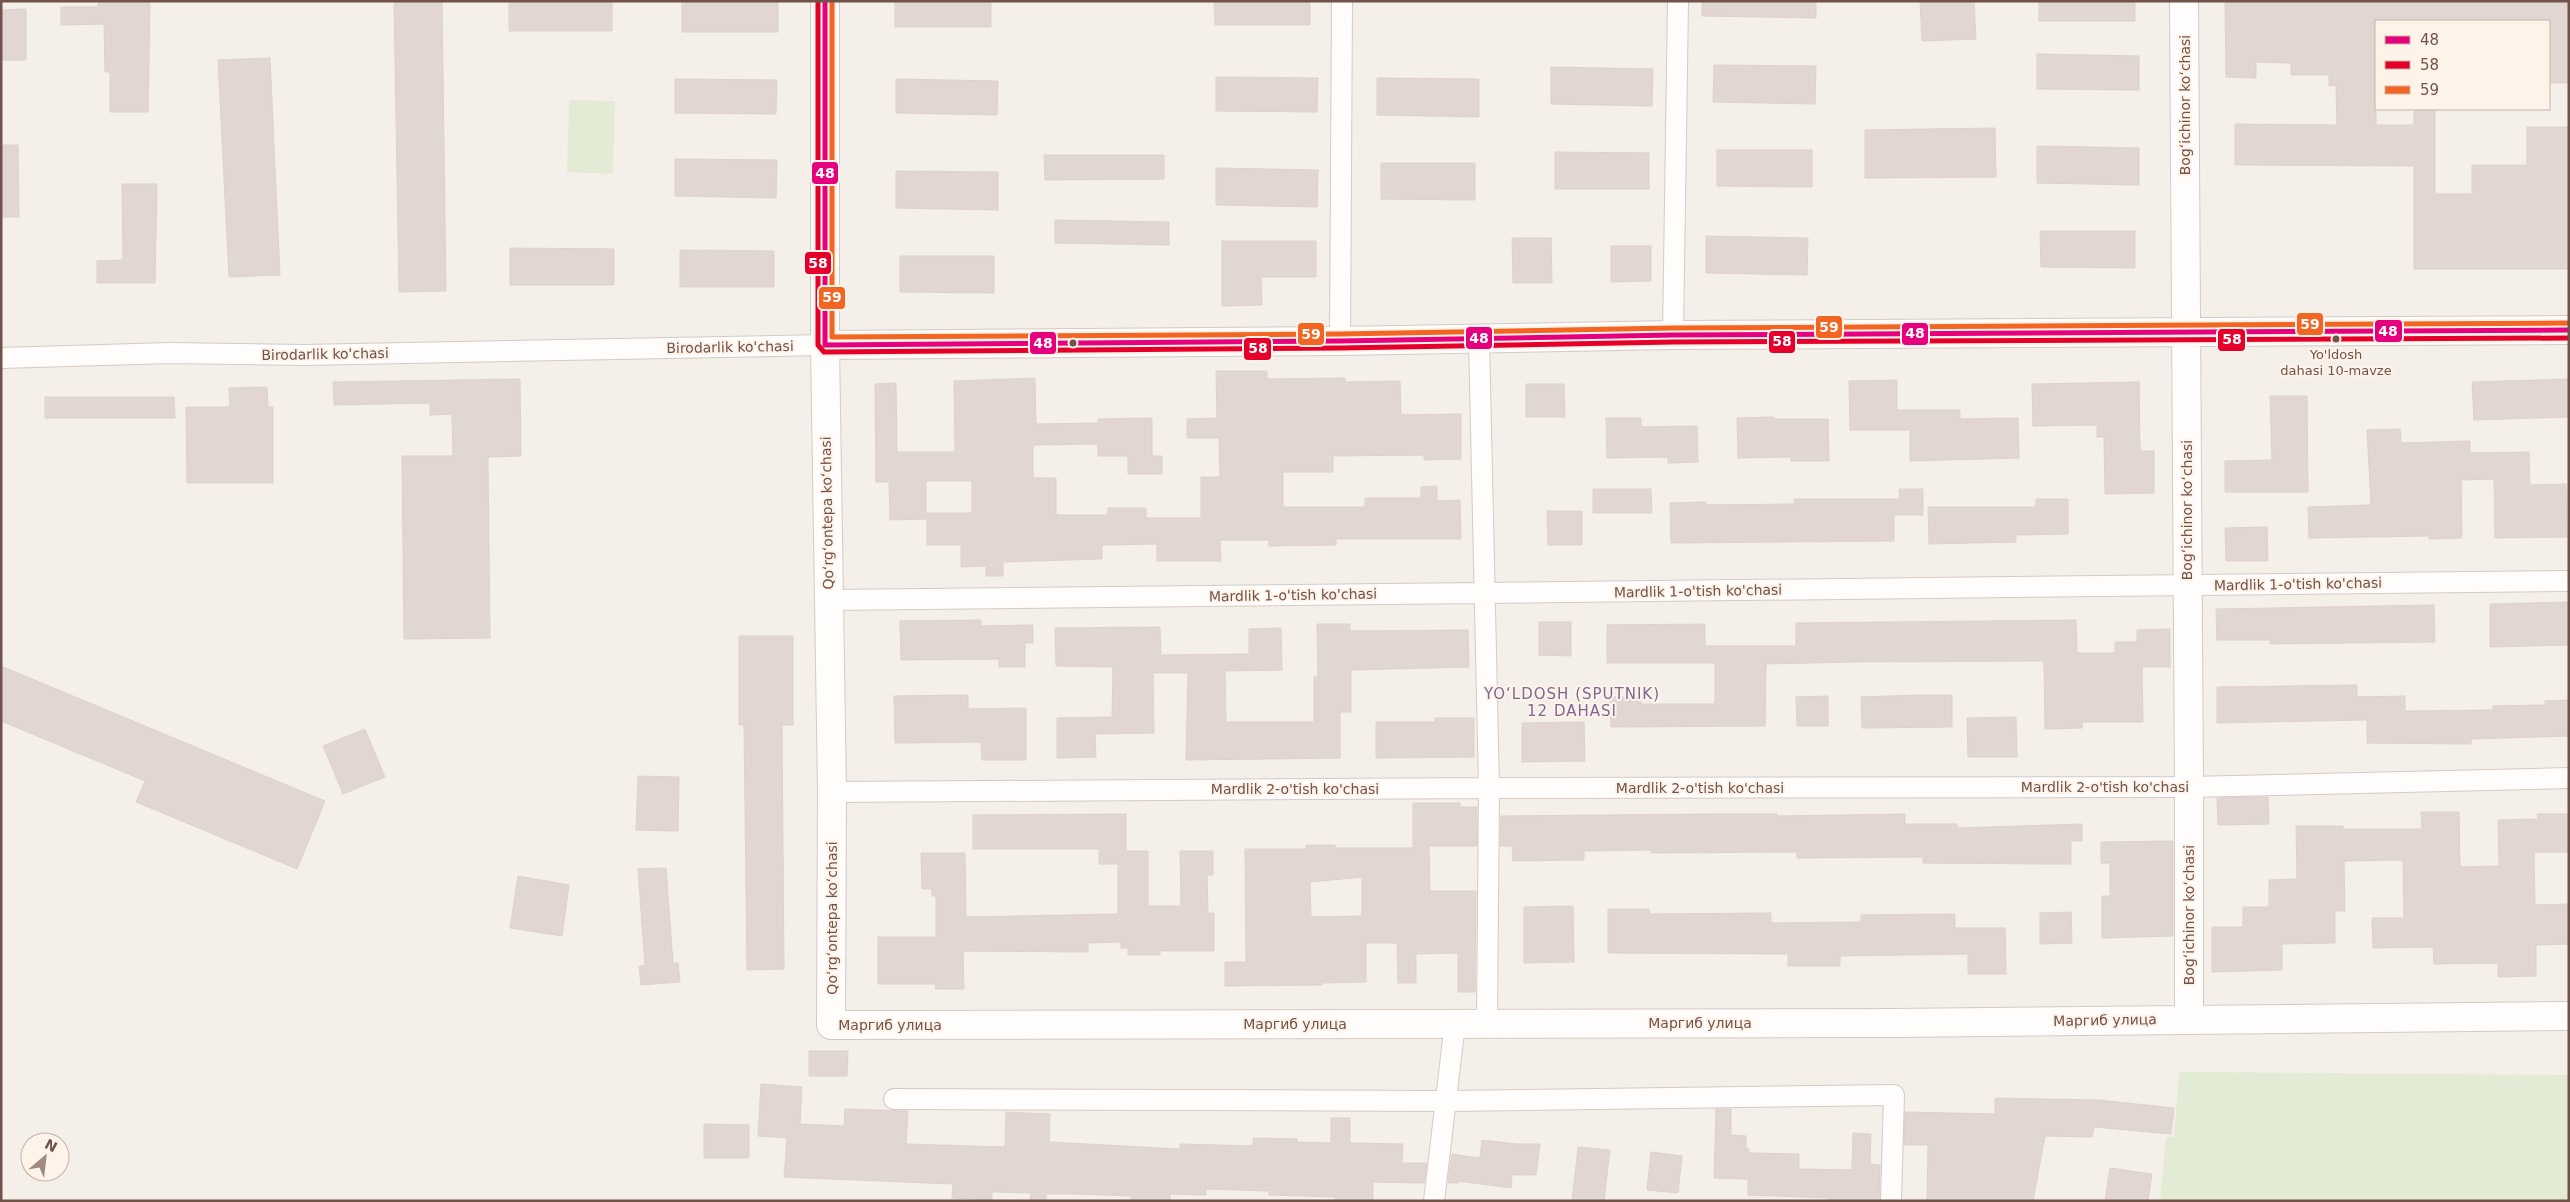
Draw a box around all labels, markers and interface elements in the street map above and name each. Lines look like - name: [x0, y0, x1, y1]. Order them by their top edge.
- legend: [2375, 20, 2550, 110]
- text: 48: [2420, 31, 2439, 49]
- street label: Bogʻichinor koʻchasi: [2177, 35, 2193, 175]
- text: 58: [2420, 56, 2439, 74]
- text: 59: [2420, 81, 2439, 99]
- line badge: 48: [811, 161, 839, 185]
- text: 48: [815, 165, 835, 181]
- line badge: 58: [804, 251, 832, 275]
- text: 58: [808, 255, 828, 271]
- line badge: 59: [818, 286, 846, 310]
- text: 59: [822, 289, 842, 305]
- line badge: 59: [2296, 312, 2324, 336]
- line badge: 59: [1815, 315, 1843, 339]
- text: 59: [2300, 316, 2320, 332]
- text: 59: [1819, 319, 1839, 335]
- line badge: 48: [2374, 319, 2403, 343]
- line badge: 59: [1297, 322, 1325, 346]
- line badge: 48: [1901, 322, 1929, 346]
- text: 48: [2378, 323, 2398, 339]
- text: 48: [1905, 325, 1925, 341]
- text: 59: [1301, 326, 1321, 342]
- line badge: 48: [1465, 326, 1493, 350]
- line badge: 58: [2217, 328, 2246, 352]
- text: 48: [1469, 330, 1489, 346]
- line badge: 58: [1768, 330, 1796, 354]
- line badge: 48: [1029, 331, 1057, 355]
- text: 58: [2222, 331, 2242, 347]
- text: 58: [1772, 333, 1792, 349]
- marker: Yo'ldosh dahasi 10-mavze: [2331, 334, 2341, 344]
- text: 48: [1033, 335, 1053, 351]
- line badge: 58: [1243, 337, 1272, 361]
- street label: Birodarlik ko'chasi: [666, 338, 794, 356]
- unlabelled marker: [1068, 338, 1078, 348]
- text: 58: [1248, 340, 1268, 356]
- street label: Birodarlik ko'chasi: [261, 345, 389, 363]
- place label: Yo'ldosh dahasi 10-mavze: [2280, 347, 2392, 378]
- street label: Qoʻrgʻontepa koʻchasi: [818, 436, 836, 590]
- street label: Bogʻichinor koʻchasi: [2179, 440, 2195, 580]
- street label: Mardlik 1-o'tish ko'chasi: [2214, 575, 2382, 593]
- street label: Mardlik 1-o'tish ko'chasi: [1614, 582, 1782, 600]
- street label: Mardlik 1-o'tish ko'chasi: [1209, 586, 1377, 604]
- district label: YO‘LDOSH (SPUTNIK) 12 DAHASI: [1483, 685, 1660, 720]
- street label: Mardlik 2-o'tish ko'chasi: [2021, 779, 2189, 795]
- street label: Mardlik 2-o'tish ko'chasi: [1616, 780, 1784, 796]
- street label: Mardlik 2-o'tish ko'chasi: [1211, 781, 1379, 797]
- street label: Qoʻrgʻontepa koʻchasi: [824, 841, 840, 995]
- street label: Bogʻichinor koʻchasi: [2181, 845, 2197, 985]
- street label: Маргиб улица: [2053, 1011, 2157, 1029]
- street label: Маргиб улица: [1648, 1015, 1752, 1031]
- street label: Маргиб улица: [1243, 1016, 1347, 1032]
- street label: Маргиб улица: [838, 1017, 942, 1033]
- north arrow: [20, 1132, 70, 1182]
- text: N: [42, 1136, 60, 1155]

